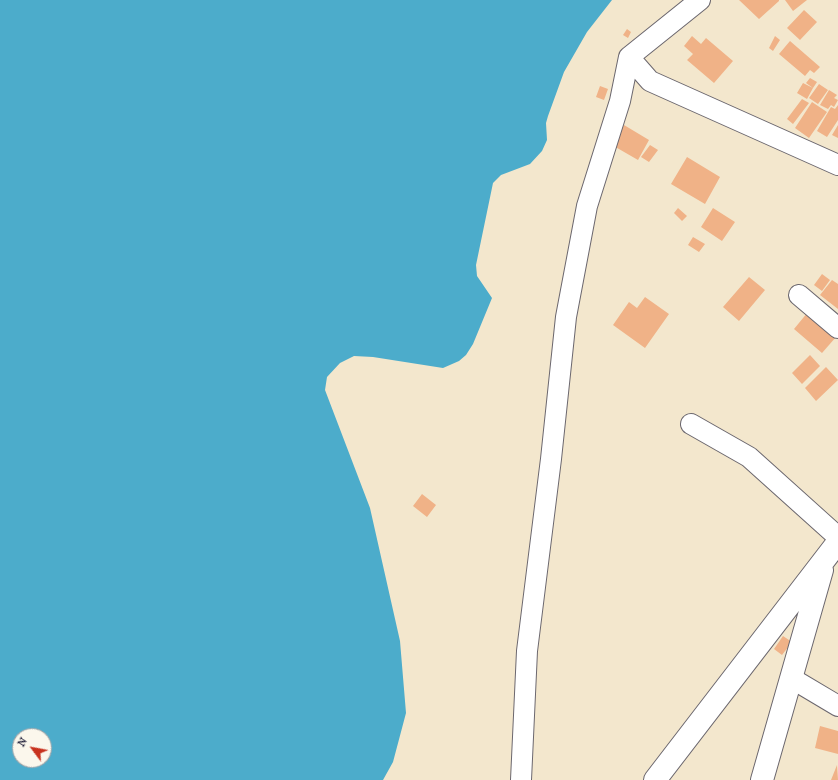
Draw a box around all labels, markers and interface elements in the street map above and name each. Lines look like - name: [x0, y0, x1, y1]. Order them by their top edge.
- north arrow: [12, 728, 52, 768]
- text: N: [15, 735, 30, 749]

